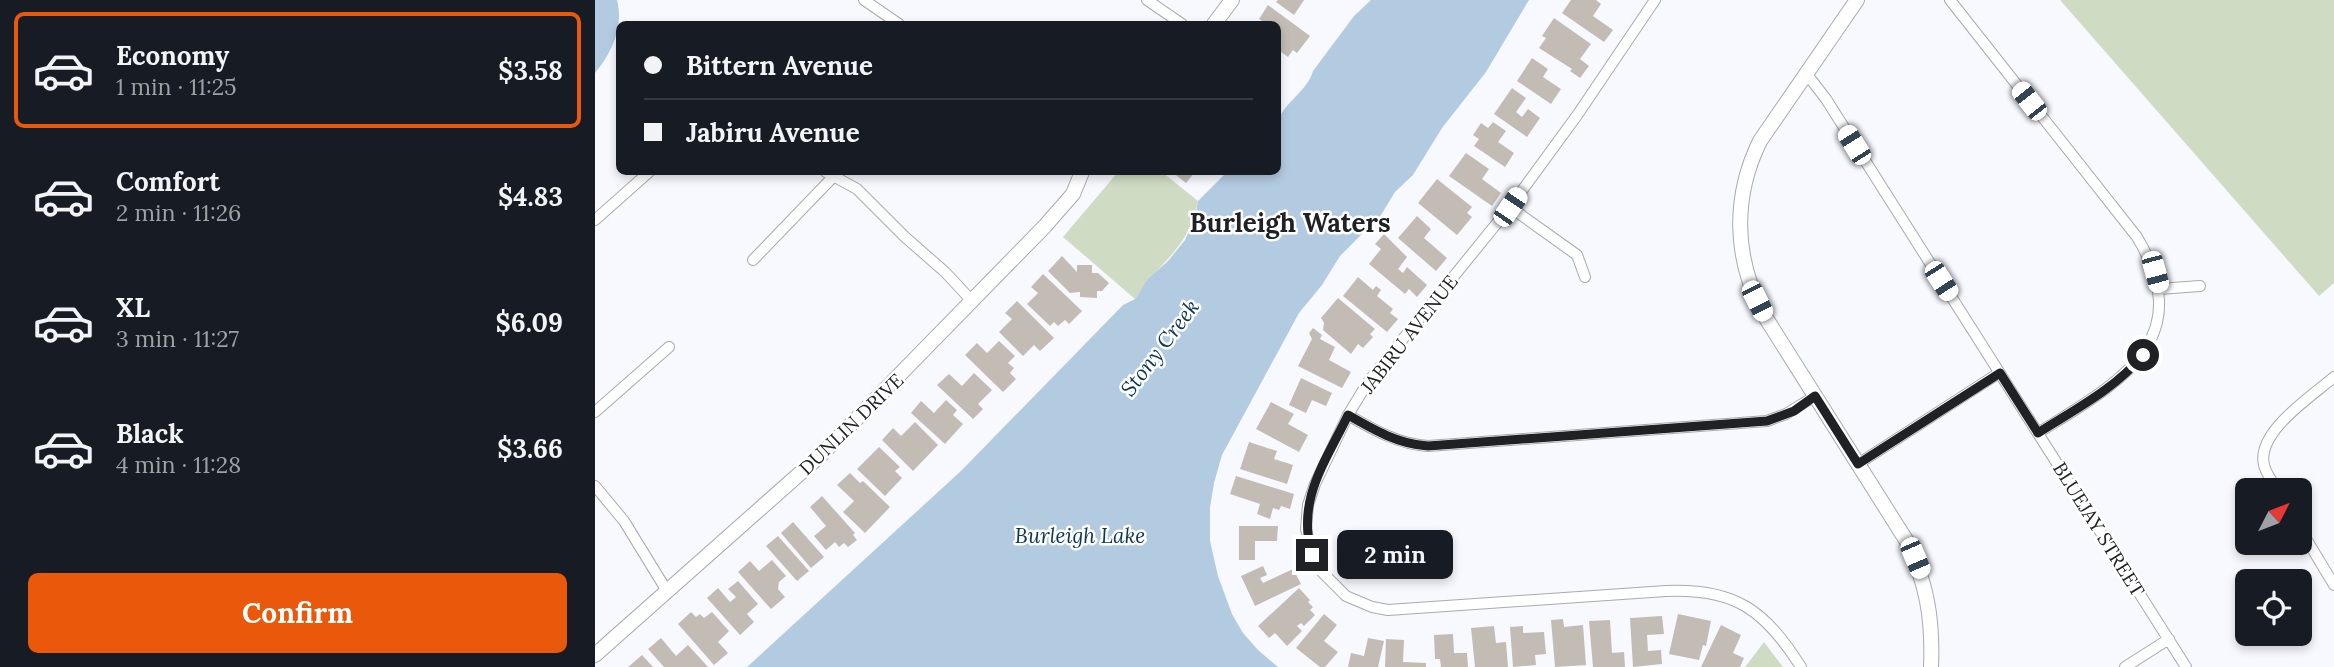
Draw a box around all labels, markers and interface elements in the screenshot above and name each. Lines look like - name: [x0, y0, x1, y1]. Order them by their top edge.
- icon: car: [32, 39, 95, 102]
- text: Economy: [116, 39, 229, 72]
- text: Bittern Avenue: [686, 49, 873, 82]
- text: $3.58: [498, 54, 563, 87]
- text: 1 min · 11:25: [116, 72, 237, 101]
- car: [2008, 78, 2051, 124]
- text: Jabiru Avenue: [686, 116, 860, 149]
- car: [1834, 122, 1875, 168]
- icon: car: [32, 165, 95, 228]
- text: Comfort: [116, 165, 220, 198]
- text: $4.83: [498, 180, 563, 213]
- car: [1490, 184, 1531, 230]
- text: 2 min · 11:26: [116, 198, 241, 227]
- district label: Burleigh Waters: [1189, 206, 1391, 239]
- car: [2140, 249, 2171, 295]
- car: [1921, 258, 1962, 304]
- street label: JABIRU AVENUE: [1355, 270, 1463, 399]
- car: [1739, 278, 1776, 324]
- icon: car: [32, 291, 95, 354]
- text: XL: [116, 291, 150, 324]
- water label: Stony Creek: [1114, 294, 1205, 402]
- text: $6.09: [496, 306, 563, 339]
- text: 3 min · 11:27: [116, 324, 239, 353]
- route start: [2127, 339, 2159, 371]
- street label: DUNLIN DRIVE: [794, 368, 908, 480]
- icon: car: [32, 417, 95, 480]
- text: Black: [116, 417, 184, 450]
- text: $3.66: [497, 432, 563, 465]
- text: 4 min · 11:28: [116, 450, 241, 479]
- street label: BLUEJAY STREET: [2048, 457, 2150, 601]
- north arrow: [2235, 478, 2312, 555]
- map controls: [2235, 478, 2312, 646]
- water label: Burleigh Lake: [1015, 522, 1145, 549]
- callout: 2 min: [1337, 530, 1452, 580]
- car: [1898, 535, 1933, 581]
- route end: [1296, 539, 1328, 571]
- text: 2 min: [1364, 540, 1426, 569]
- button: locate: [2235, 569, 2312, 646]
- button: Confirm: [28, 573, 567, 653]

